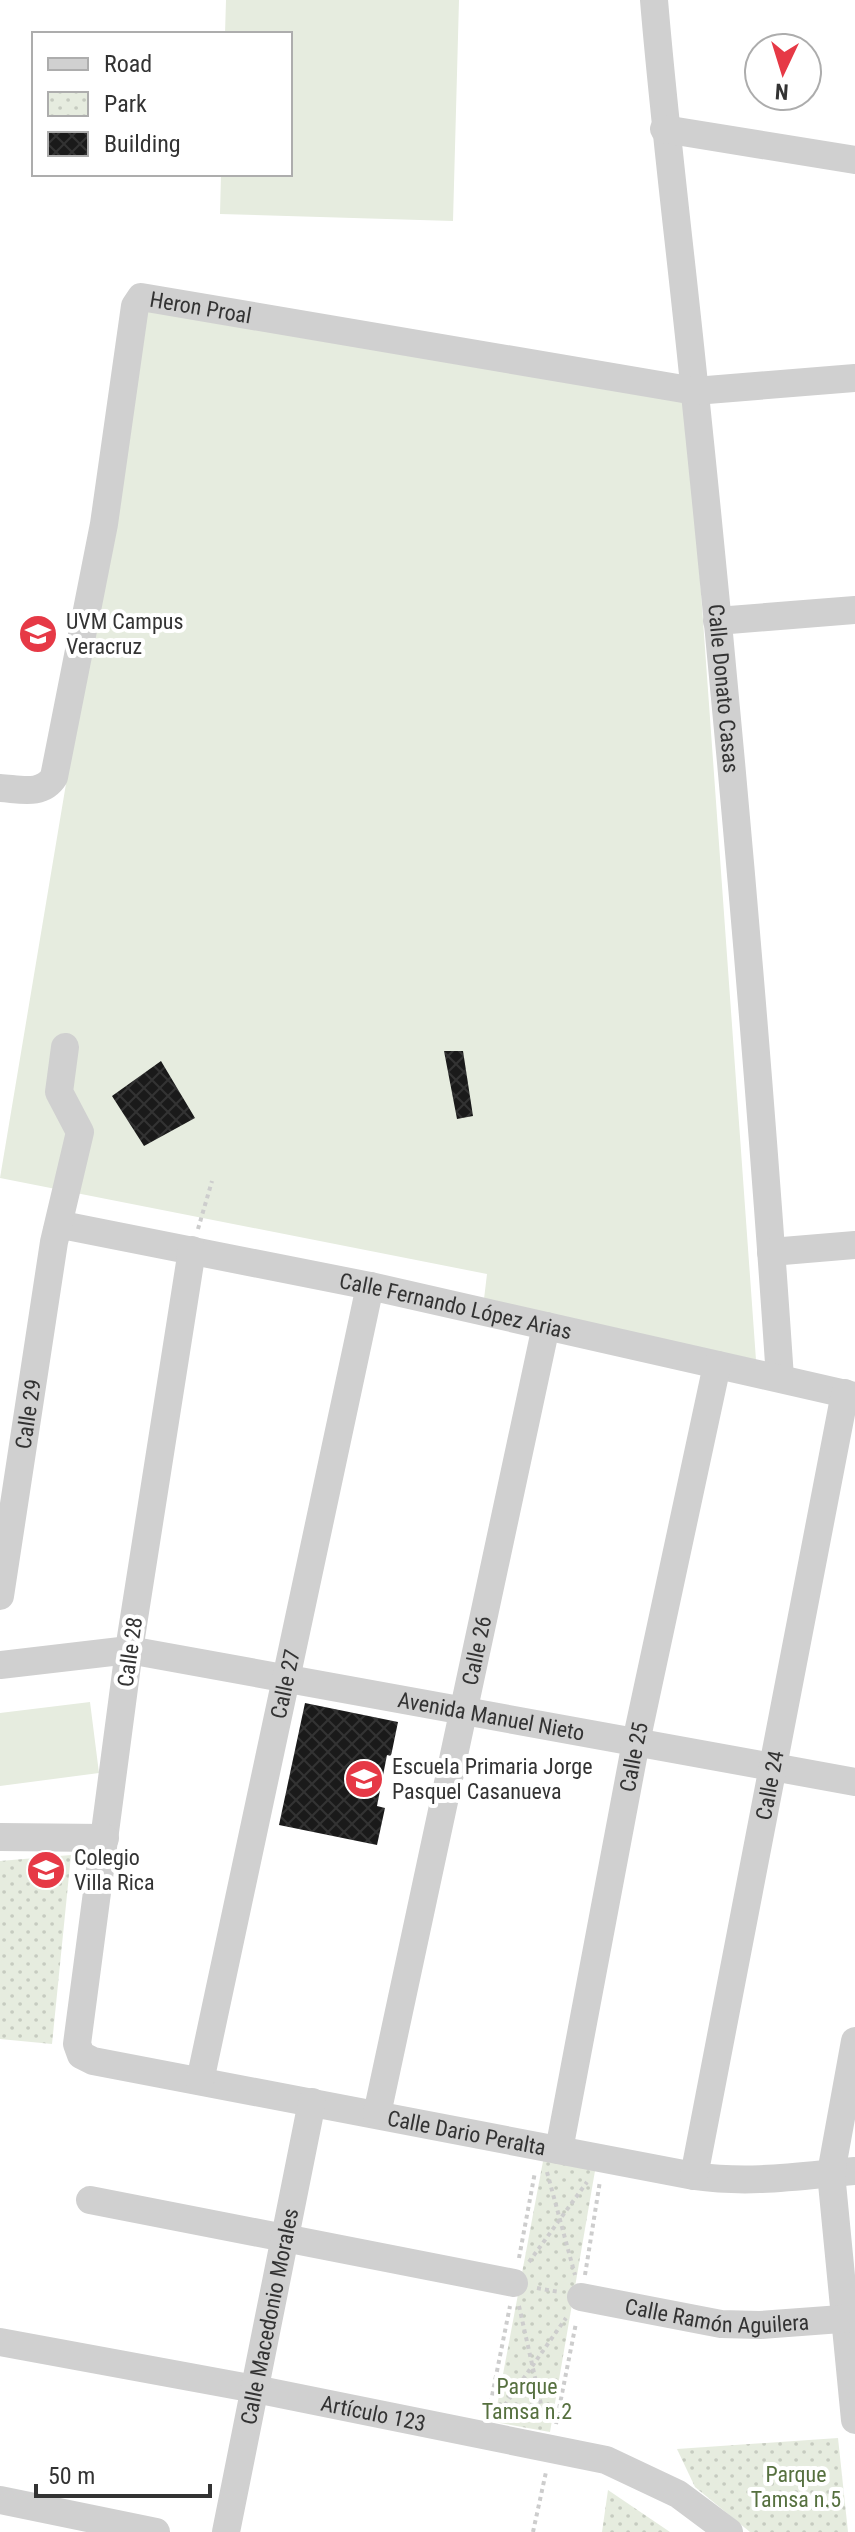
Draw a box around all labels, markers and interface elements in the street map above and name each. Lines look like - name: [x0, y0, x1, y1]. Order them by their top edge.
- legend: [32, 32, 292, 176]
- north arrow: [743, 32, 823, 112]
- text: Road: [104, 50, 152, 78]
- text: N: [774, 79, 789, 104]
- text: Park: [104, 90, 147, 118]
- text: Building: [104, 130, 181, 158]
- street label: Heron Proal: [148, 286, 253, 328]
- street label: Calle Donato Casas: [704, 603, 744, 774]
- place label: UVM Campus Veracruz: [66, 609, 183, 659]
- school or university icon: UVM Campus Veracruz: [17, 613, 59, 655]
- street label: Calle Fernando López Arias: [337, 1268, 574, 1344]
- street label: Calle 29: [10, 1377, 45, 1451]
- street label: Calle 26: [457, 1614, 496, 1688]
- street label: Calle 28: [113, 1616, 147, 1688]
- street label: Calle 27: [265, 1647, 304, 1721]
- street label: Avenida Manuel Nieto: [396, 1687, 587, 1745]
- street label: Calle 25: [614, 1720, 652, 1794]
- street label: Calle 24: [750, 1748, 788, 1822]
- place label: Escuela Primaria Jorge Pasquel Casanueva: [392, 1754, 592, 1804]
- school or university icon: Escuela Primaria Jorge Pasquel Casanueva: [343, 1758, 385, 1800]
- place label: Colegio Villa Rica: [74, 1845, 155, 1895]
- school or university icon: Colegio Villa Rica: [25, 1849, 67, 1891]
- street label: Calle Dario Peralta: [385, 2105, 548, 2160]
- street label: Calle Macedonio Morales: [235, 2206, 303, 2427]
- street label: Calle Ramón Aguilera: [623, 2293, 810, 2338]
- park label: Parque Tamsa n.2: [482, 2374, 572, 2424]
- street label: Artículo 123: [319, 2390, 428, 2436]
- scale bar: [36, 2448, 210, 2498]
- text: 50 m: [48, 2462, 95, 2490]
- park label: Parque Tamsa n.5: [751, 2462, 841, 2512]

